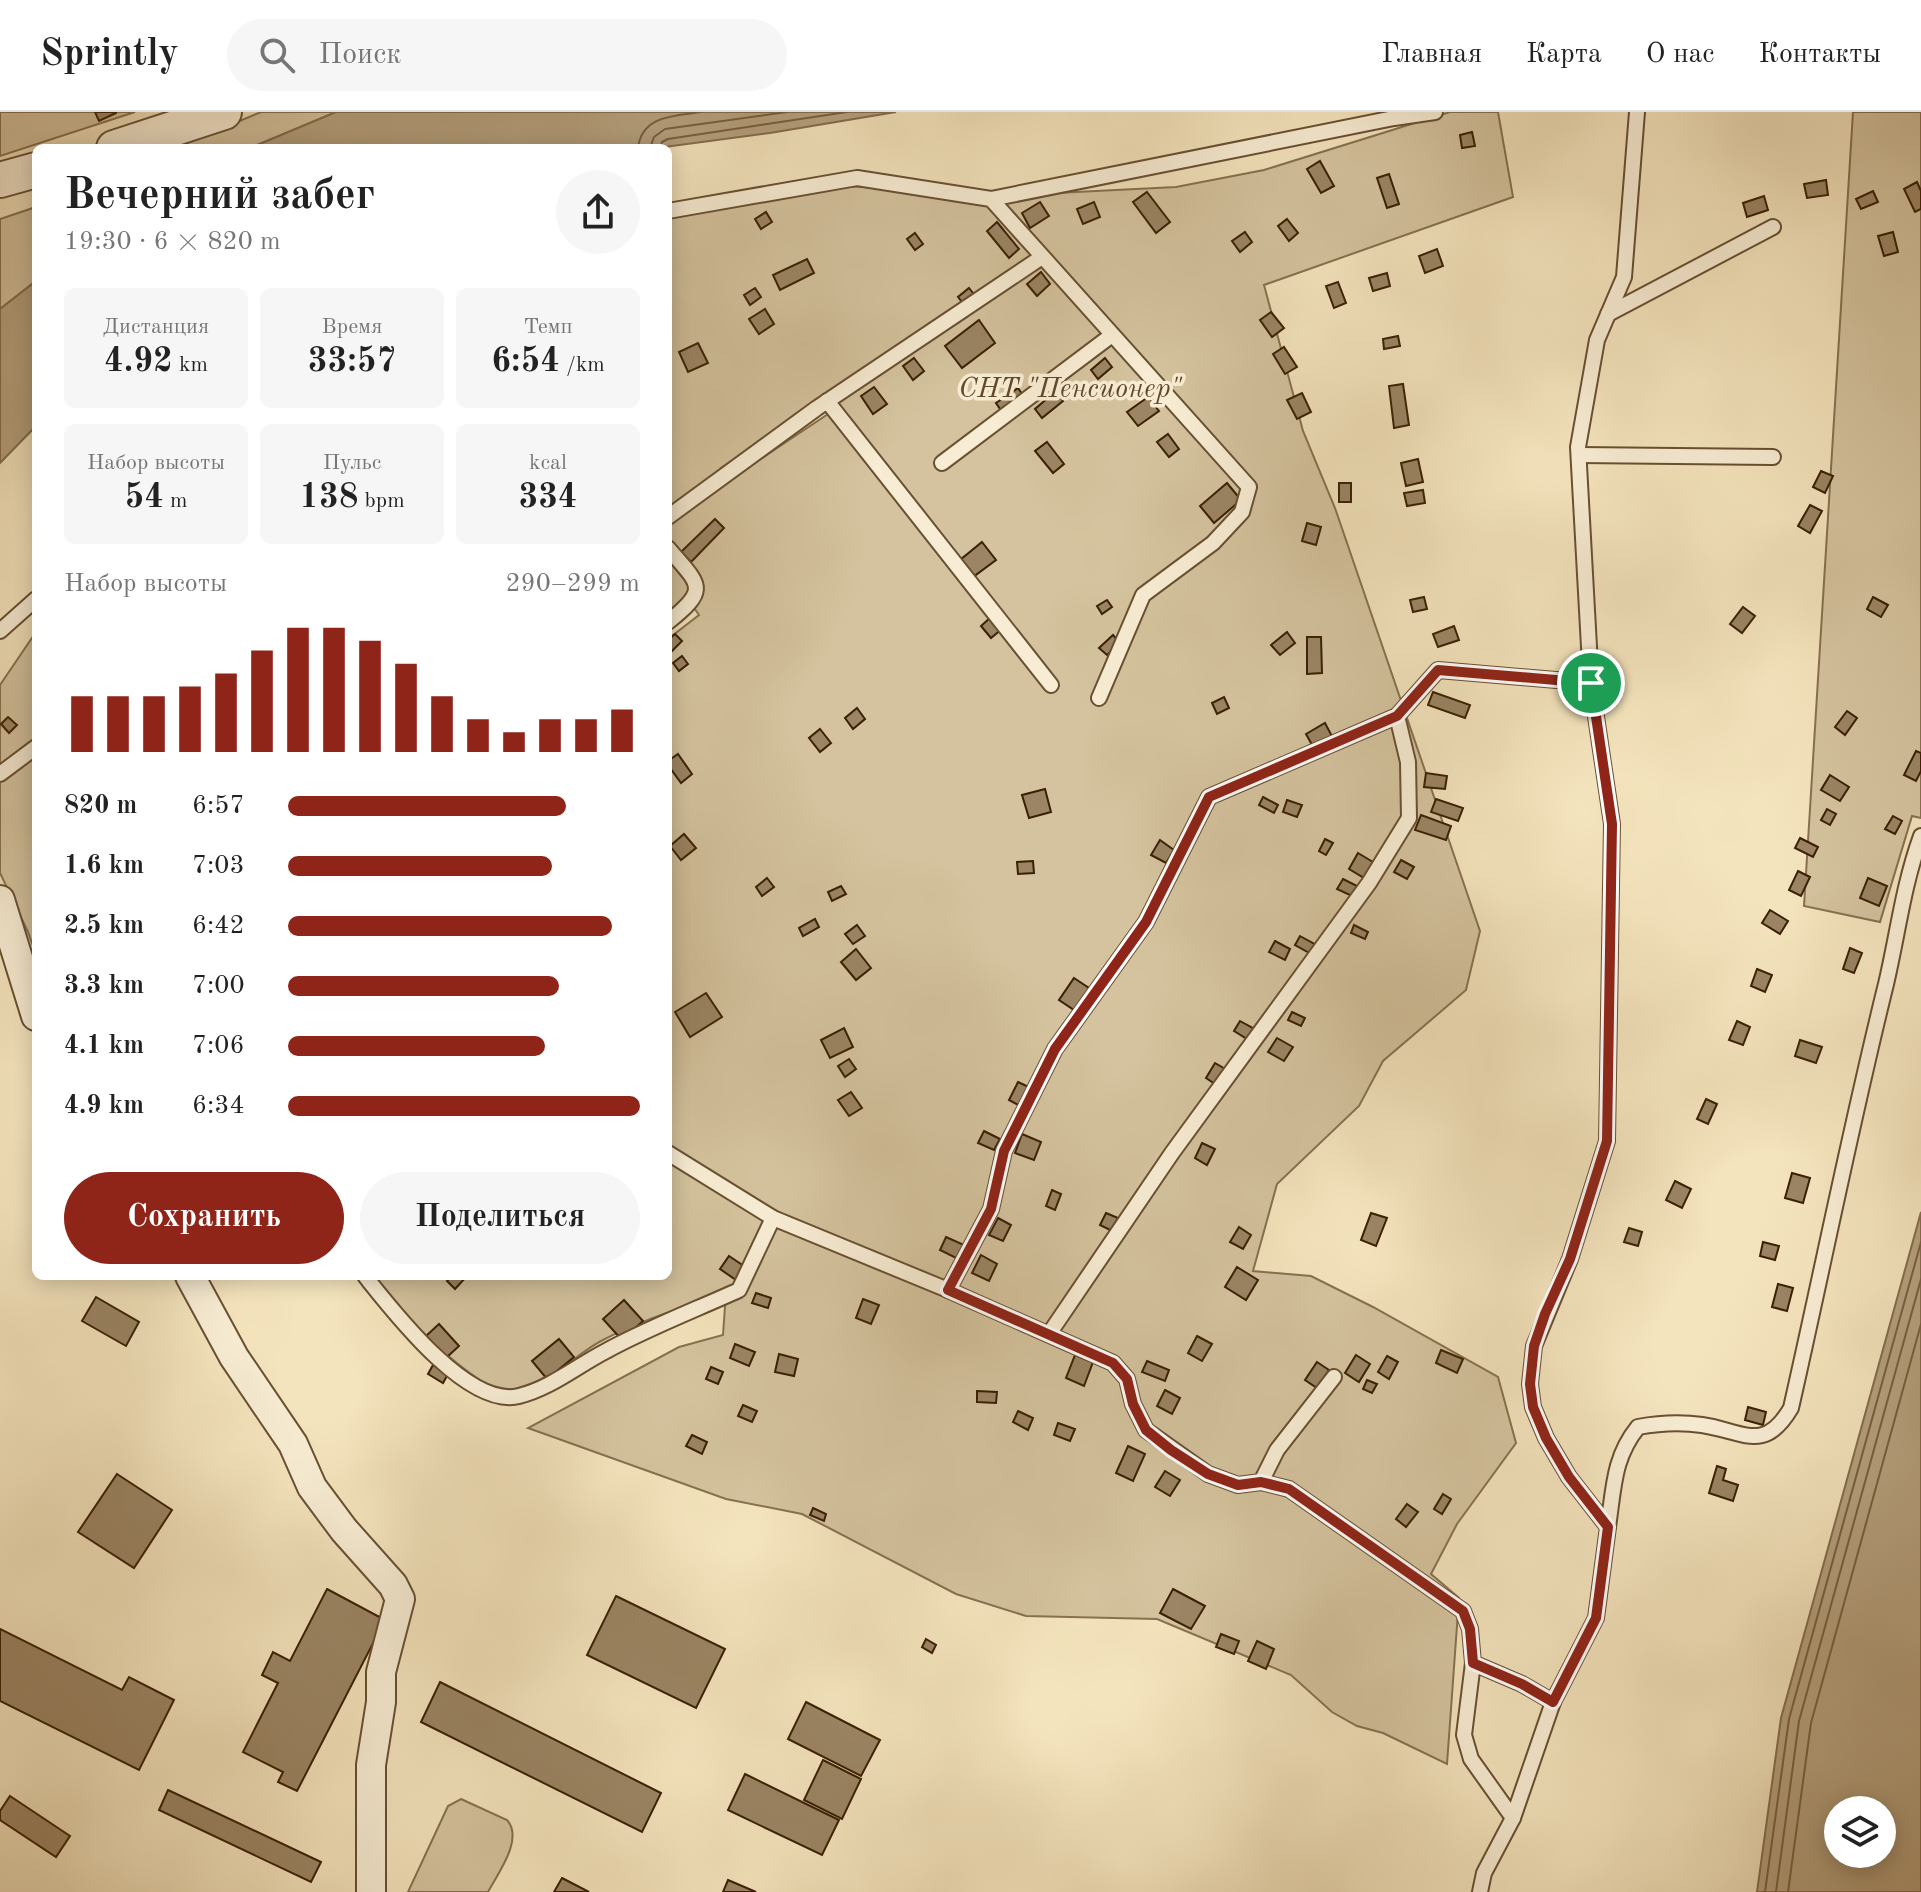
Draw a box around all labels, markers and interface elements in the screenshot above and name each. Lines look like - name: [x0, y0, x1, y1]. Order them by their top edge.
- search box: [227, 19, 787, 91]
- icon: search: [255, 33, 299, 77]
- text: Sprintly: [40, 36, 179, 74]
- text: Поиск: [319, 40, 401, 70]
- text: Главная: [1381, 41, 1482, 69]
- text: Карта: [1526, 41, 1602, 69]
- text: О нас: [1646, 41, 1715, 69]
- text: Контакты: [1759, 41, 1881, 69]
- button: share: [556, 170, 640, 254]
- text: Вечерний забег: [64, 174, 375, 218]
- text: 19:30 · 6 × 820 m: [64, 229, 281, 255]
- text: Дистанция: [103, 316, 209, 338]
- text: Время: [322, 316, 382, 338]
- text: Темп: [523, 316, 573, 338]
- text: 4.92: [104, 345, 173, 379]
- text: 33:57: [308, 345, 396, 379]
- text: 6:54: [491, 345, 560, 379]
- text: km: [173, 354, 208, 376]
- text: /km: [560, 354, 605, 376]
- park label: СНТ "Пенсионер": [958, 376, 1183, 404]
- text: Набор высоты: [87, 452, 225, 474]
- text: Пульс: [323, 452, 381, 474]
- text: kcal: [529, 452, 567, 474]
- text: 54: [124, 481, 164, 515]
- text: 138: [299, 481, 358, 515]
- text: 334: [518, 481, 578, 515]
- text: m: [164, 490, 188, 512]
- text: bpm: [358, 490, 405, 512]
- text: Набор высоты: [64, 571, 227, 597]
- text: 290–299 m: [505, 571, 640, 597]
- pin: [1557, 649, 1625, 717]
- icon: arrive: [1569, 661, 1613, 705]
- text: 820 m: [64, 793, 137, 819]
- text: 6:57: [192, 793, 245, 819]
- text: 1.6 km: [64, 853, 144, 879]
- text: 7:03: [192, 853, 245, 879]
- text: 2.5 km: [64, 913, 144, 939]
- text: 6:42: [192, 913, 245, 939]
- text: 3.3 km: [64, 973, 144, 999]
- text: 7:00: [192, 973, 245, 999]
- text: 4.1 km: [64, 1033, 144, 1059]
- text: 7:06: [192, 1033, 245, 1059]
- text: 4.9 km: [64, 1093, 144, 1119]
- text: 6:34: [192, 1093, 245, 1119]
- button: Сохранить: [64, 1172, 344, 1264]
- button: Поделиться: [360, 1172, 640, 1264]
- map controls: [1824, 1796, 1896, 1868]
- button: layers: [1824, 1796, 1896, 1868]

